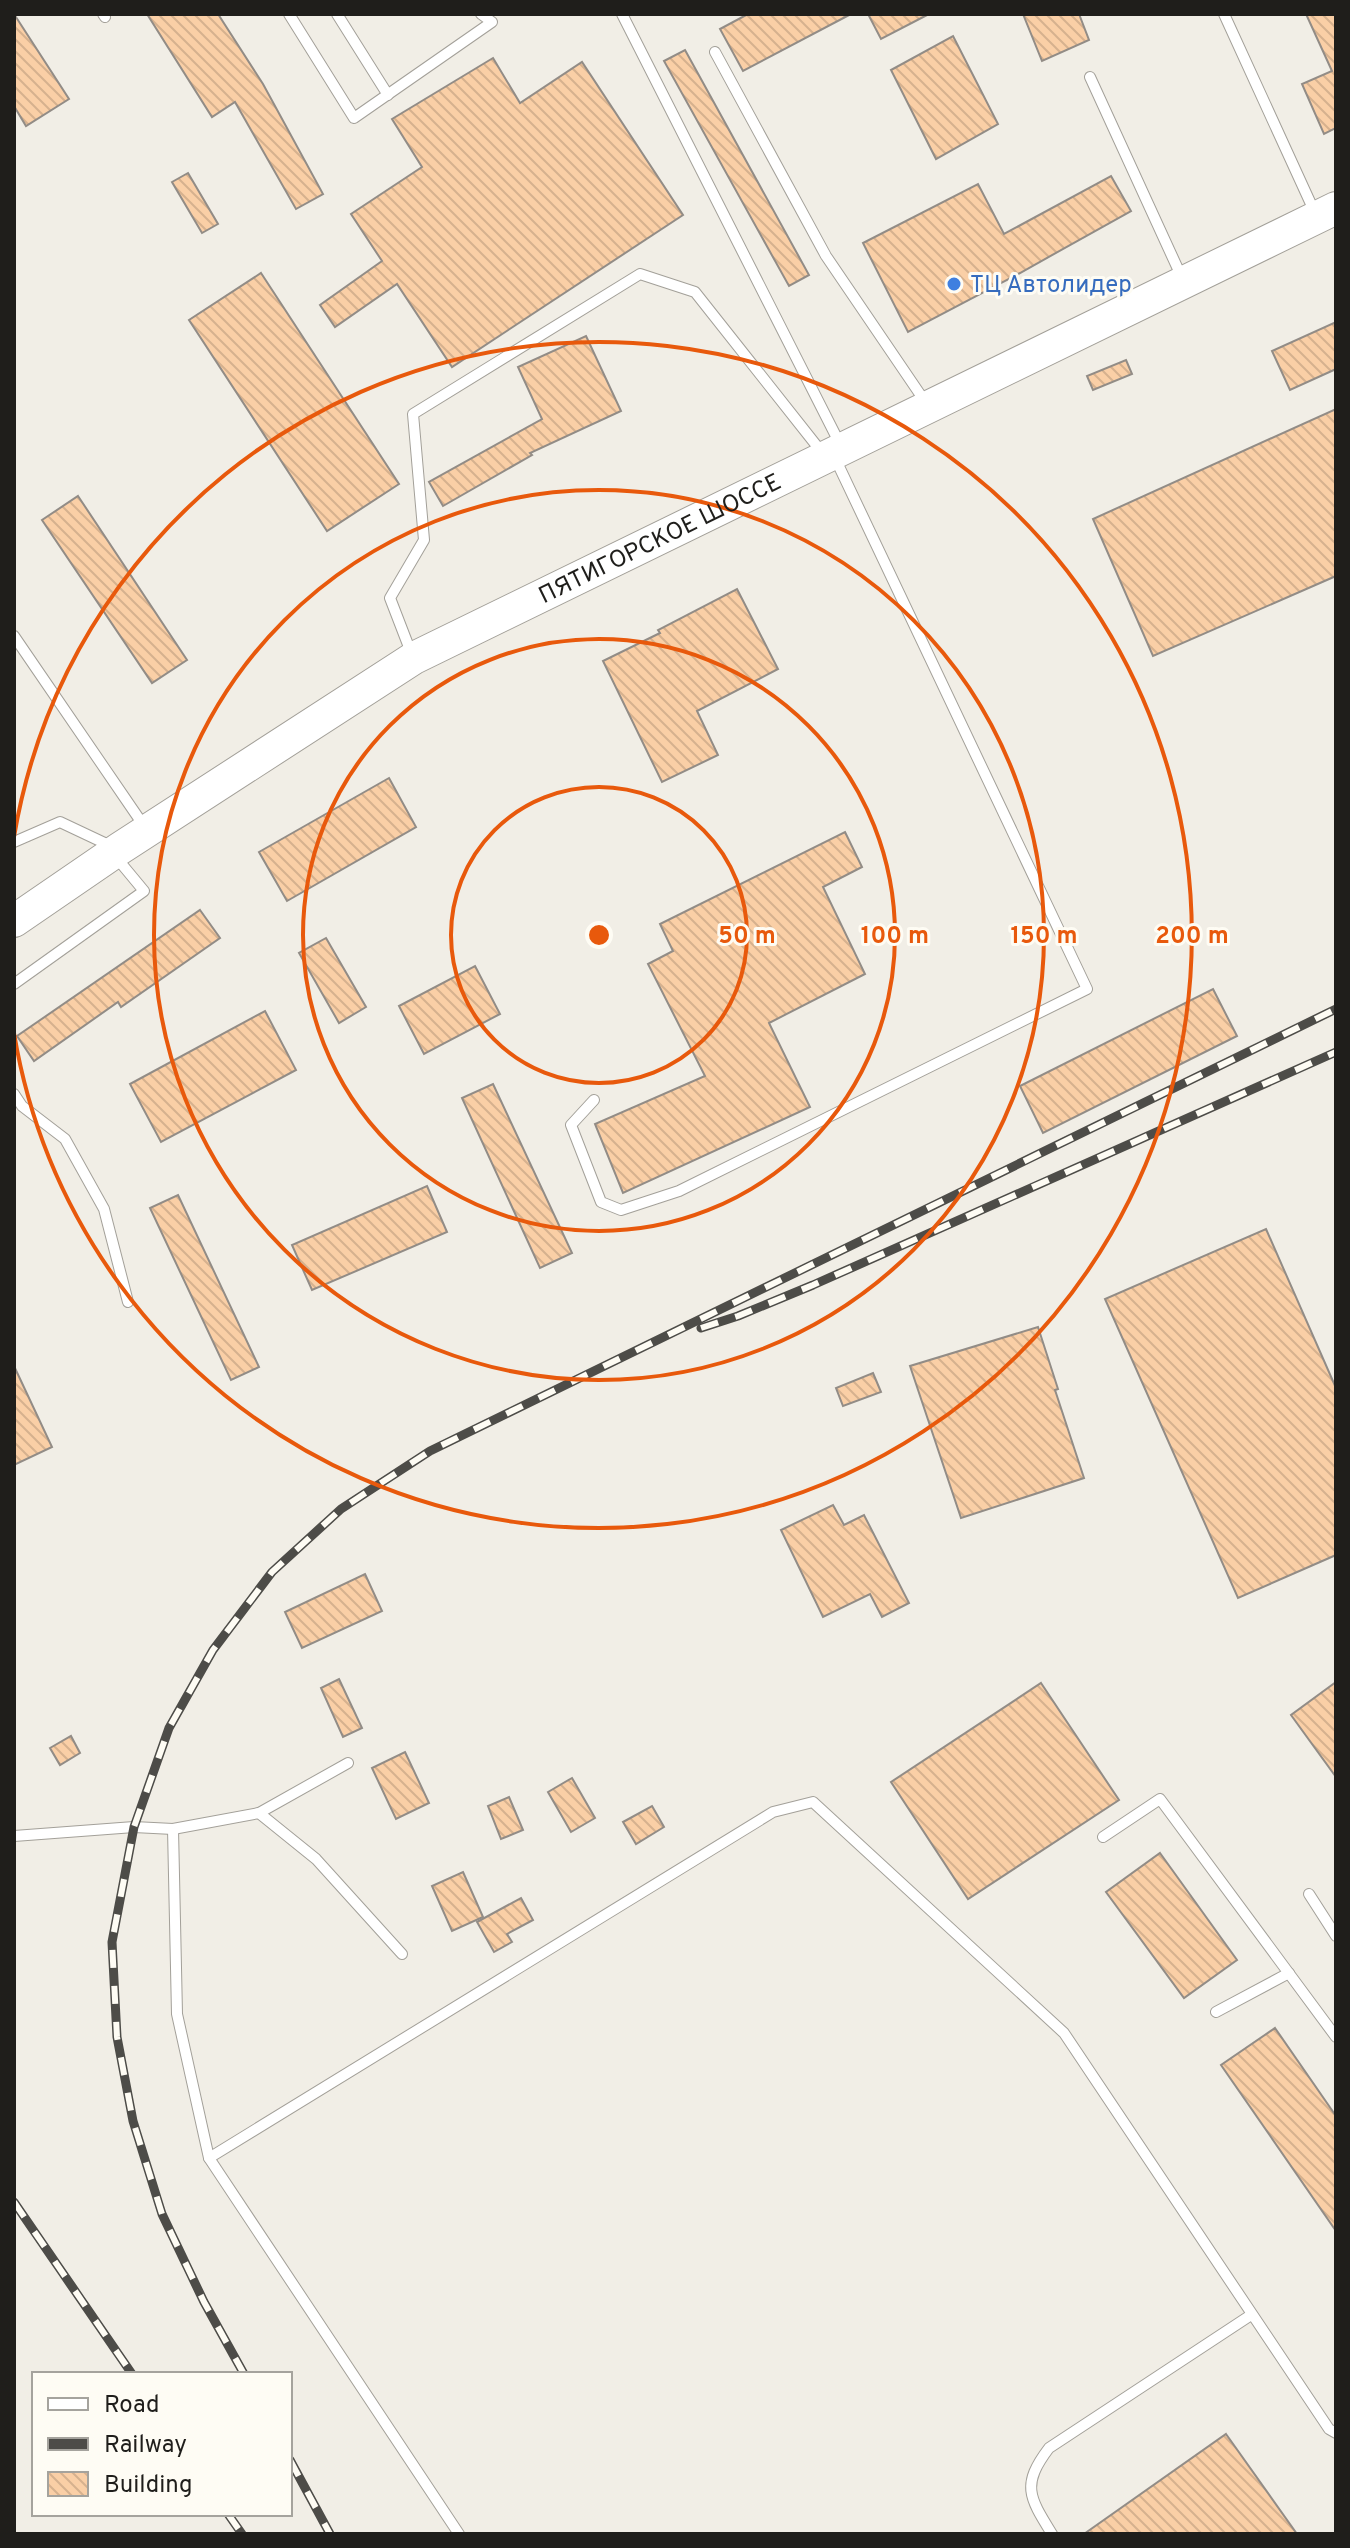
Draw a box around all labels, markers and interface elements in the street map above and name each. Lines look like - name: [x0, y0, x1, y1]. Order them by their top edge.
- place label: ТЦ Автолидер: [970, 271, 1132, 301]
- marker: ТЦ Автолидер: [945, 275, 963, 293]
- street label: ПЯТИГОРСКОЕ ШОССЕ: [534, 468, 787, 612]
- centre of rings: [585, 921, 613, 949]
- text: 50 m: [718, 922, 776, 952]
- text: 100 m: [861, 922, 929, 952]
- text: 150 m: [1010, 922, 1078, 952]
- text: 200 m: [1155, 922, 1229, 952]
- legend: [32, 2372, 292, 2516]
- text: Road: [104, 2391, 160, 2421]
- text: Railway: [104, 2431, 187, 2461]
- text: Building: [104, 2471, 193, 2501]

